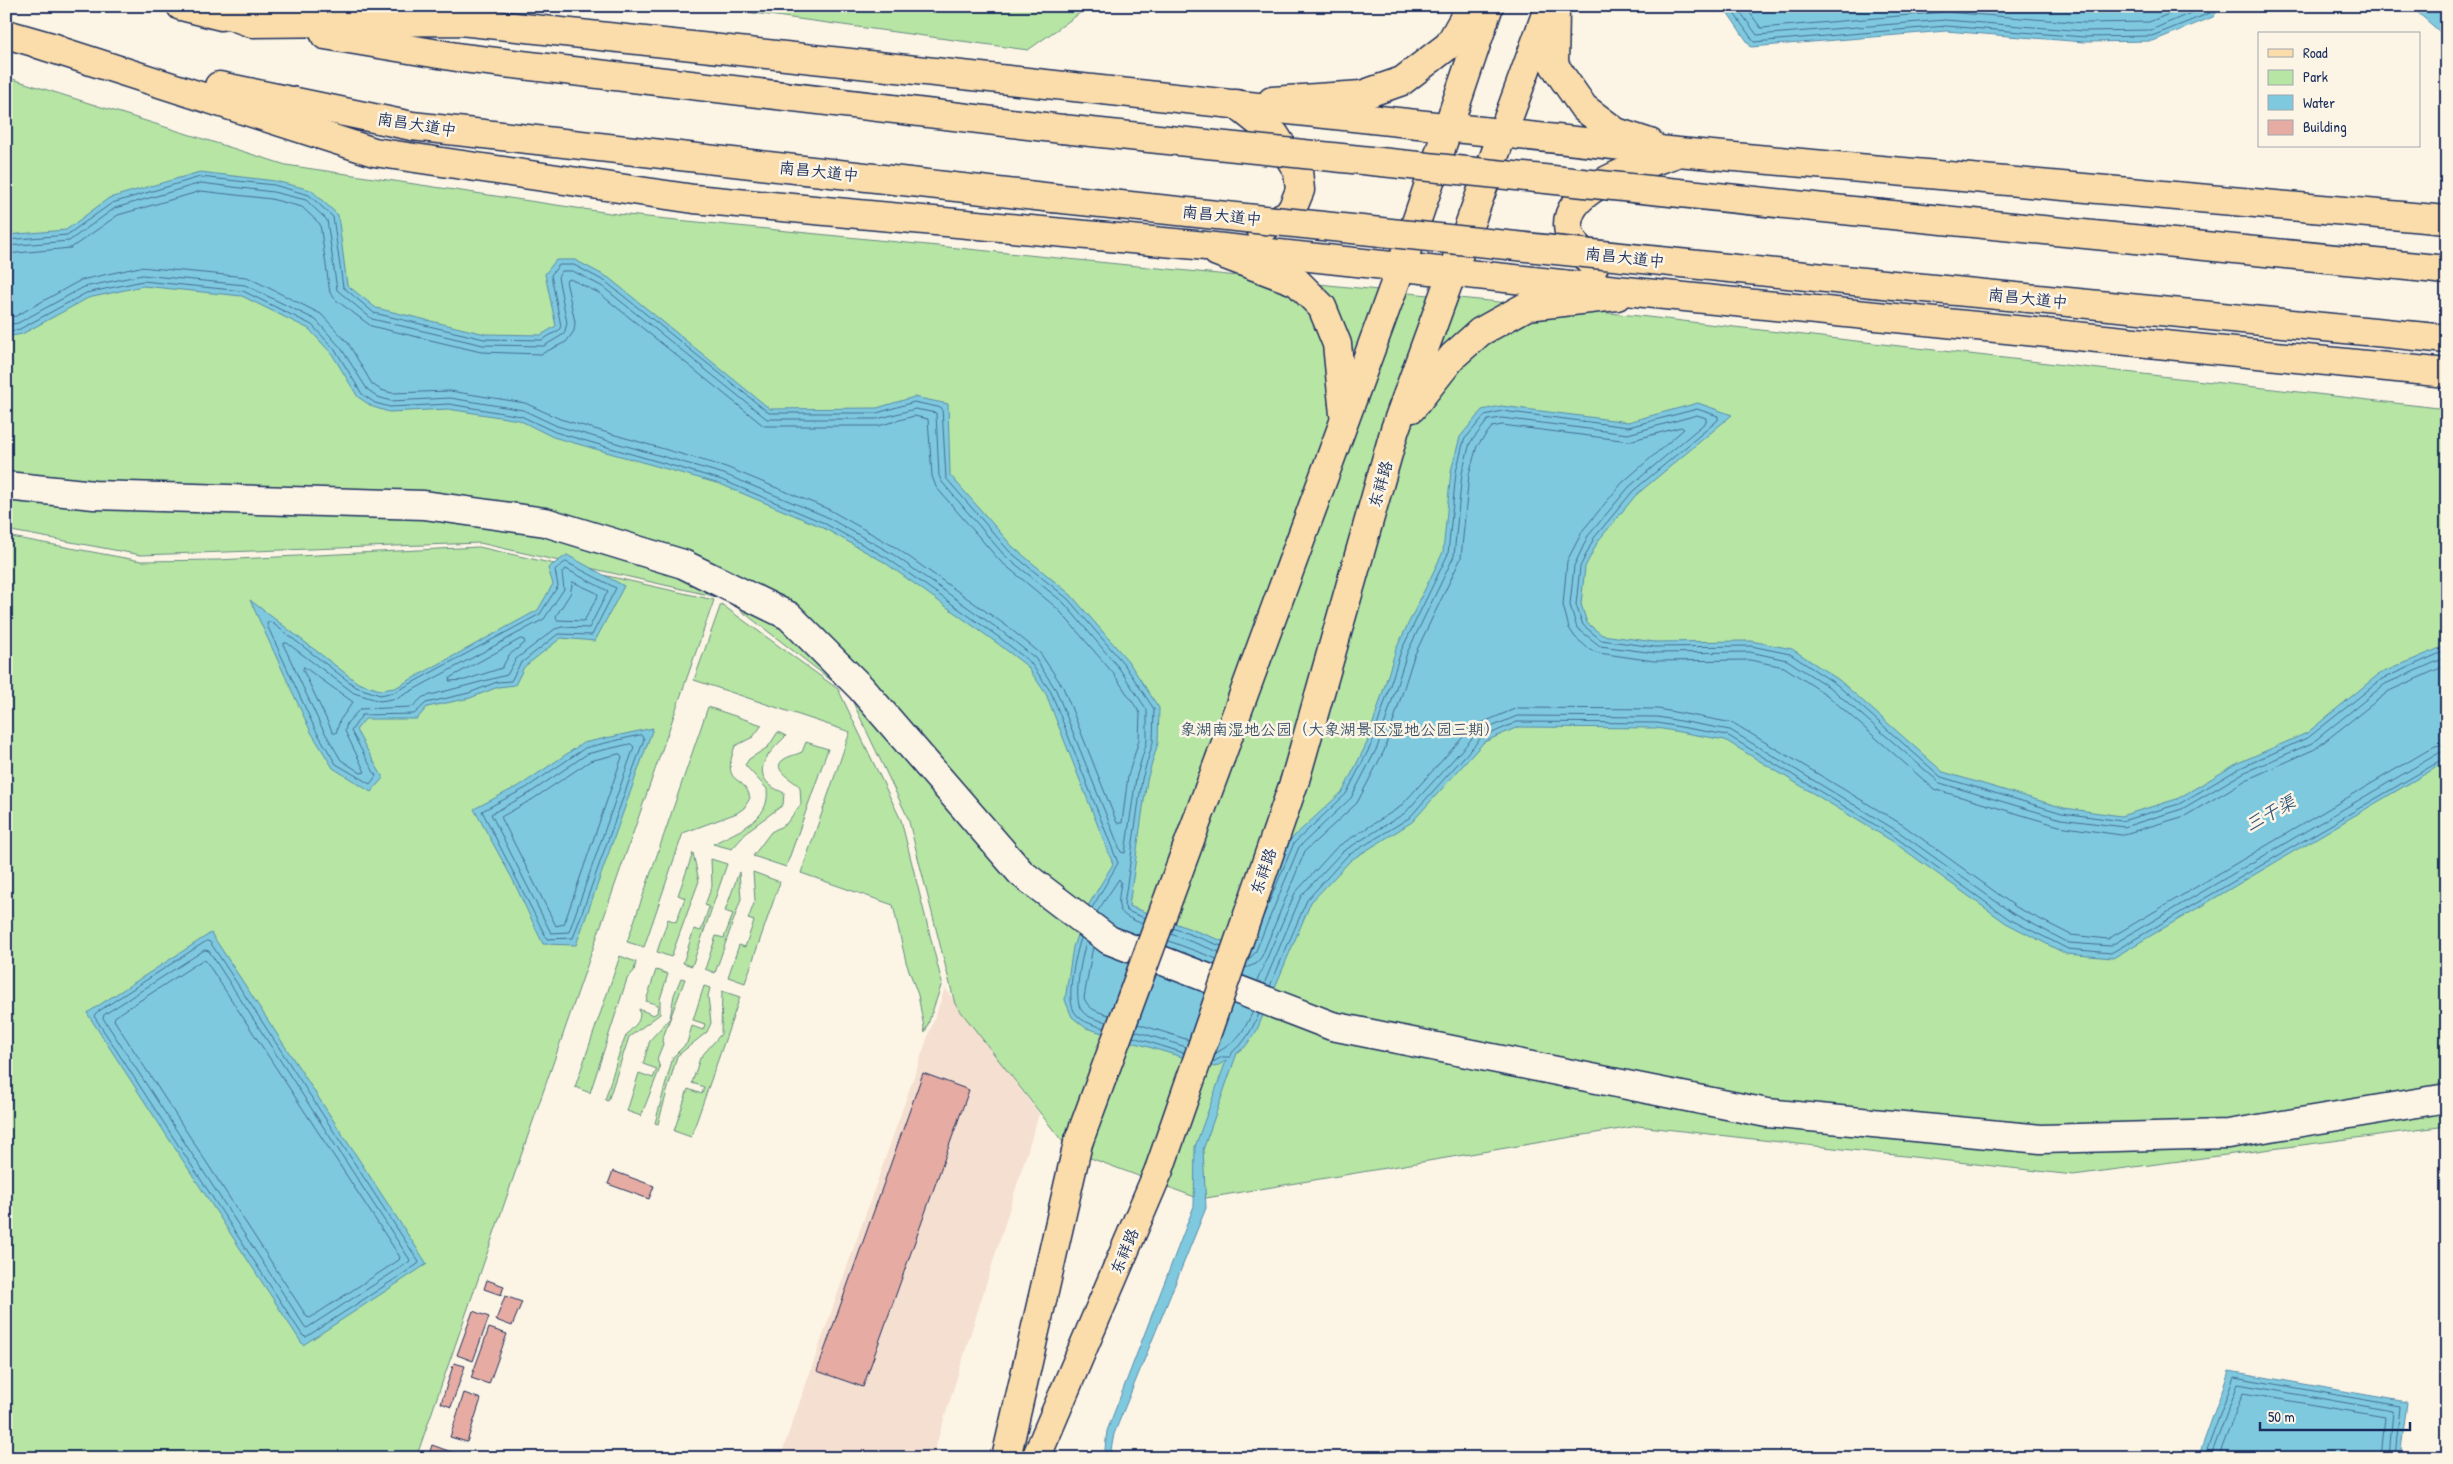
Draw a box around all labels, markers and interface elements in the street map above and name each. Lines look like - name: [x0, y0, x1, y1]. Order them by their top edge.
- legend: [2258, 32, 2420, 148]
- text: Road: [2303, 42, 2328, 63]
- text: Park: [2303, 66, 2328, 87]
- text: Water: [2303, 92, 2335, 113]
- street label: 南昌大道中: [376, 107, 458, 141]
- text: Building: [2303, 116, 2347, 137]
- street label: 南昌大道中: [778, 156, 860, 186]
- street label: 南昌大道中: [1181, 200, 1263, 230]
- street label: 南昌大道中: [1584, 242, 1666, 272]
- street label: 南昌大道中: [1987, 283, 2069, 313]
- street label: 东祥路: [1363, 458, 1397, 510]
- park label: 象湖南湿地公园（大象湖景区湿地公园三期）: [1180, 718, 1500, 740]
- water label: 三干渠: [2240, 788, 2301, 837]
- street label: 东祥路: [1245, 845, 1281, 897]
- street label: 东祥路: [1104, 1225, 1144, 1277]
- scale bar: [2260, 1399, 2410, 1431]
- text: 50 m: [2268, 1406, 2295, 1427]

